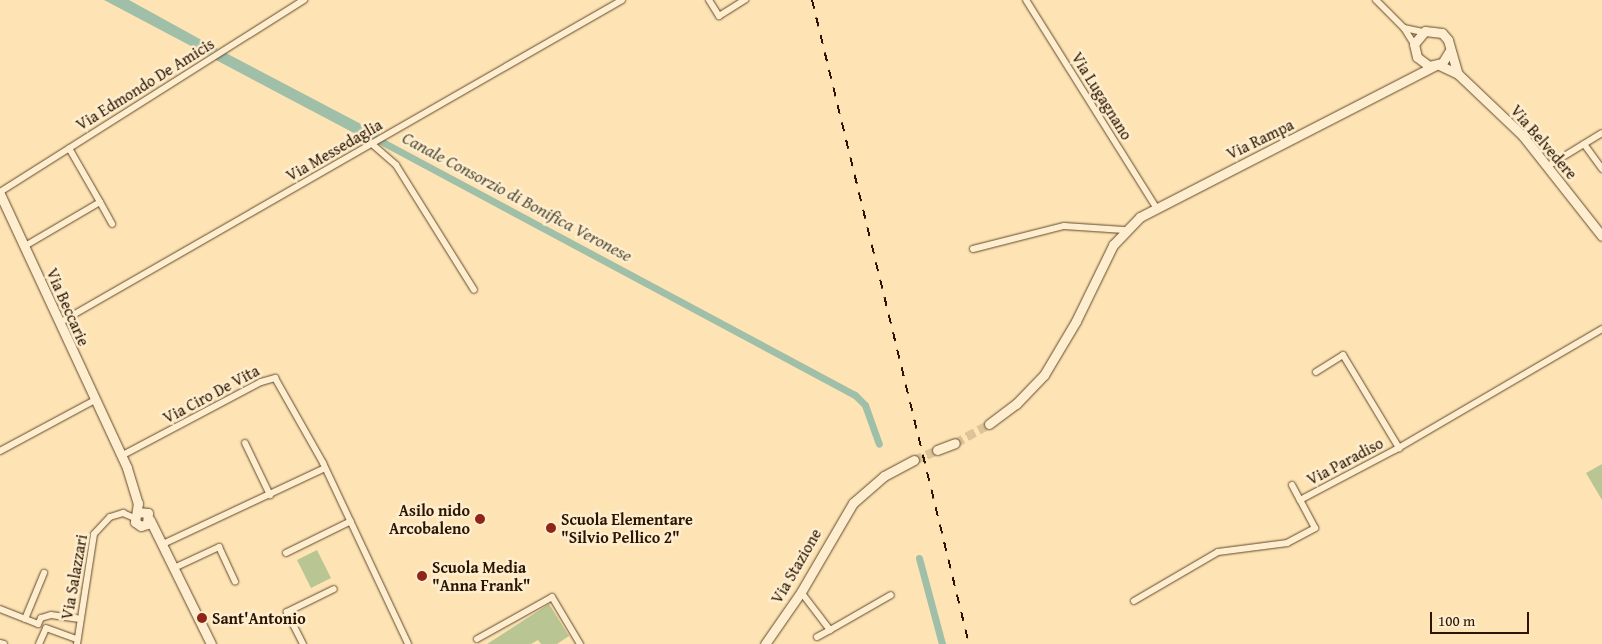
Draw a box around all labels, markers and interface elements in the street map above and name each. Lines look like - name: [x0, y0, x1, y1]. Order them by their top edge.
- street label: Via Edmondo De Amicis: [72, 34, 218, 134]
- street label: Via Lugagnano: [1067, 49, 1137, 143]
- street label: Via Belvedere: [1507, 101, 1581, 183]
- street label: Via Messedaglia: [283, 115, 385, 185]
- street label: Via Rampa: [1223, 115, 1297, 163]
- water label: Canale Consorzio di Bonifica Veronese: [398, 127, 636, 267]
- street label: Via Beccarie: [42, 265, 94, 349]
- street label: Via Ciro De Vita: [160, 361, 262, 427]
- street label: Via Paradiso: [1304, 433, 1386, 489]
- place label: Asilo nido Arcobaleno: [389, 500, 470, 538]
- place label: Scuola Elementare "Silvio Pellico 2": [561, 509, 693, 547]
- marker: Asilo nido Arcobaleno: [474, 513, 486, 525]
- marker: Scuola Elementare "Silvio Pellico 2": [545, 522, 557, 534]
- street label: Via Stazione: [767, 525, 825, 607]
- street label: Via Salazzari: [57, 533, 91, 621]
- place label: Scuola Media "Anna Frank": [432, 557, 531, 595]
- marker: Scuola Media "Anna Frank": [416, 570, 428, 582]
- scale bar: [1432, 602, 1531, 634]
- place label: Sant'Antonio: [212, 608, 306, 628]
- text: 100 m: [1438, 610, 1475, 631]
- marker: Sant'Antonio: [196, 612, 208, 624]

